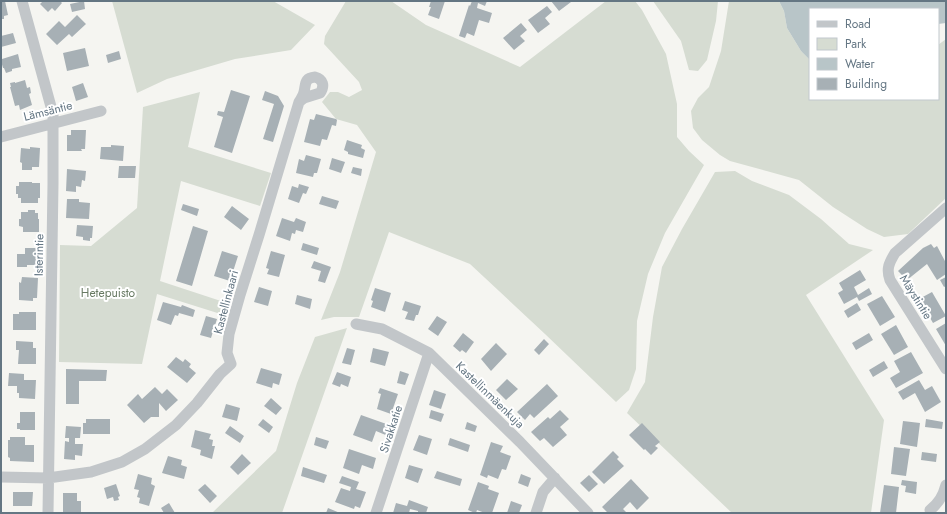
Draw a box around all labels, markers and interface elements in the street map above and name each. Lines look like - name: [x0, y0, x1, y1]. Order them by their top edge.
- legend: [809, 8, 939, 100]
- text: Road: [845, 15, 871, 33]
- text: Park: [845, 35, 867, 53]
- text: Water: [845, 55, 876, 73]
- text: Building: [845, 75, 887, 93]
- street label: Lämsäntie: [22, 96, 74, 126]
- street label: Isterintie: [30, 234, 48, 276]
- street label: Kastellinkaari: [209, 268, 243, 336]
- street label: Mäystintie: [895, 271, 937, 323]
- park label: Hetepuisto: [81, 284, 136, 302]
- street label: Kastellinmäenkuja: [452, 358, 529, 433]
- street label: Sivakkatie: [375, 403, 407, 455]

